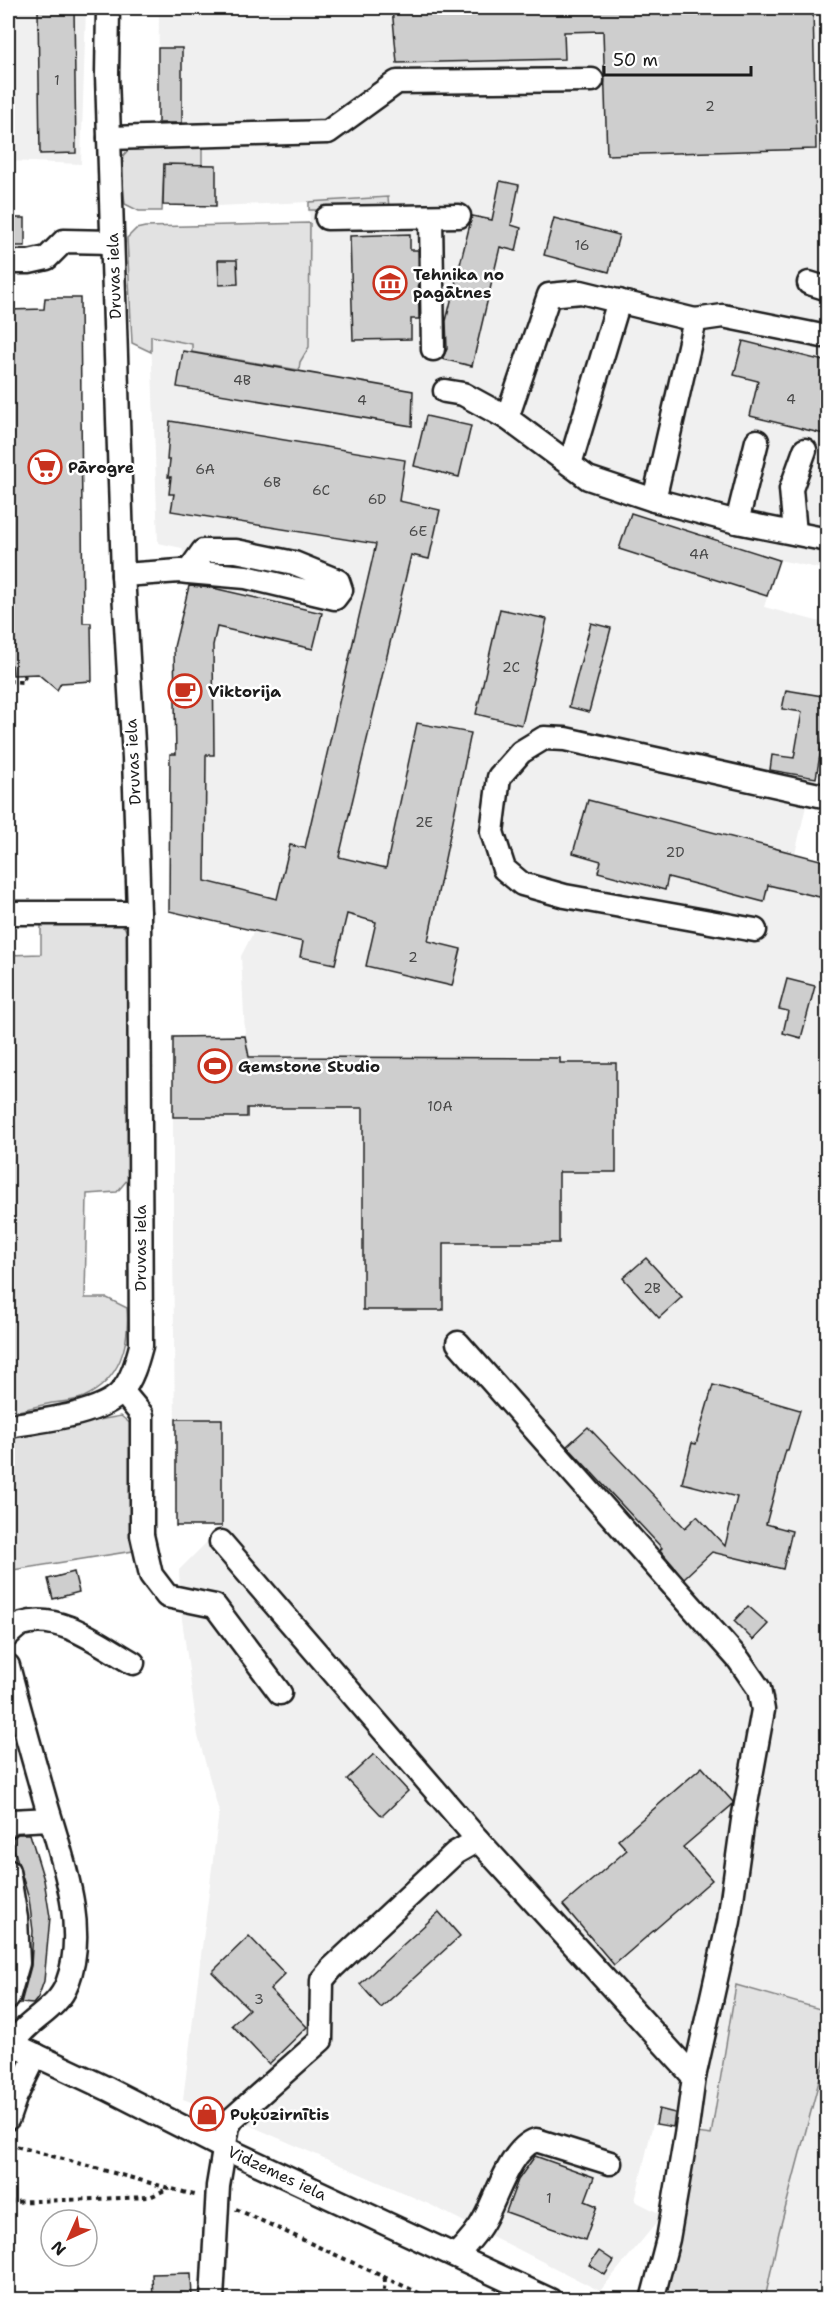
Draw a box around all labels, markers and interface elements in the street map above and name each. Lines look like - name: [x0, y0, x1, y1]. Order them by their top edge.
- scale bar: [604, 39, 751, 77]
- text: 50 m: [613, 48, 658, 72]
- house number: 1: [54, 71, 60, 89]
- house number: 2: [705, 97, 715, 115]
- street label: Druvas iela: [102, 232, 126, 319]
- house number: 16: [574, 236, 590, 254]
- place label: Tehnika no pagātnes: [413, 264, 504, 303]
- museum icon: Tehnika no pagātnes: [372, 265, 408, 301]
- house number: 4B: [233, 371, 251, 389]
- house number: 4: [786, 390, 796, 408]
- house number: 4: [357, 391, 367, 409]
- supermarket icon: Pārogre: [27, 449, 63, 485]
- place label: Pārogre: [68, 457, 135, 478]
- house number: 6A: [195, 460, 215, 478]
- house number: 6B: [263, 473, 281, 491]
- house number: 6C: [312, 481, 330, 499]
- house number: 6D: [368, 490, 386, 508]
- house number: 6E: [409, 522, 428, 540]
- house number: 4A: [689, 545, 709, 563]
- house number: 2C: [502, 658, 520, 676]
- cafe icon: Viktorija: [167, 673, 203, 709]
- place label: Viktorija: [208, 681, 281, 702]
- street label: Druvas iela: [120, 718, 146, 806]
- house number: 2E: [415, 813, 433, 831]
- house number: 2D: [666, 843, 684, 861]
- house number: 2: [408, 948, 418, 966]
- sports icon: Gemstone Studio: [197, 1048, 233, 1084]
- place label: Gemstone Studio: [238, 1056, 380, 1077]
- house number: 10A: [427, 1097, 453, 1115]
- street label: Druvas iela: [130, 1205, 151, 1291]
- house number: 2B: [643, 1279, 661, 1297]
- house number: 3: [254, 1990, 264, 2008]
- shop icon: Puķuzirnītis: [189, 2096, 225, 2132]
- place label: Puķuzirnītis: [230, 2104, 329, 2126]
- street label: Vidzemes iela: [224, 2141, 330, 2205]
- house number: 1: [546, 2189, 552, 2207]
- north arrow: [39, 2208, 99, 2268]
- text: N: [47, 2236, 71, 2260]

